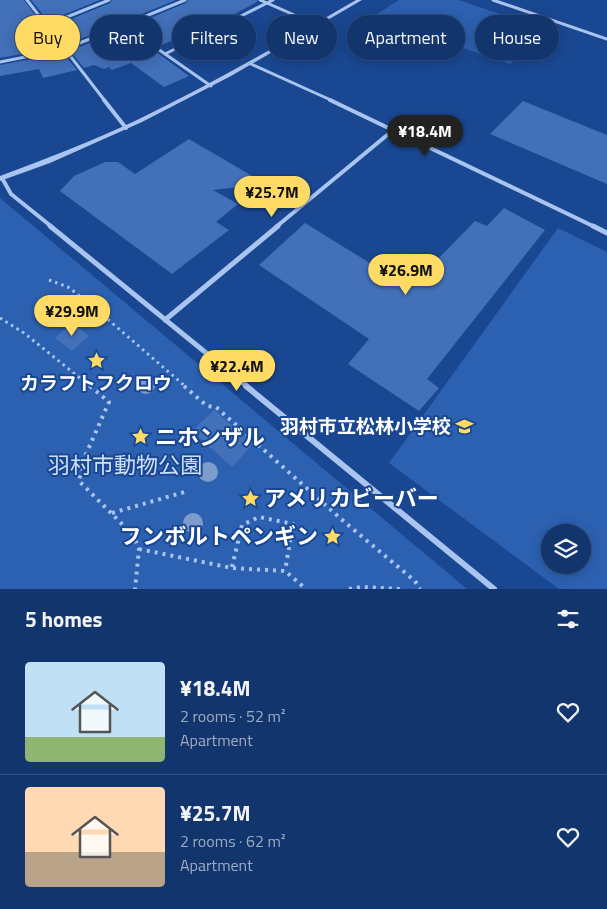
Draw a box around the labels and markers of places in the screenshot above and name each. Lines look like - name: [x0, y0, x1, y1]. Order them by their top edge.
- pin: ¥18.4M: [384, 114, 466, 157]
- pin: ¥25.7M: [231, 176, 313, 218]
- pin: ¥26.9M: [365, 254, 447, 296]
- pin: ¥29.9M: [31, 294, 113, 337]
- place icon: カラフトフクロウ: [86, 350, 106, 370]
- pin: ¥22.4M: [196, 350, 278, 392]
- place label: カラフトフクロウ: [20, 368, 172, 397]
- place label: 羽村市立松林小学校: [280, 411, 451, 440]
- school or university icon: 羽村市立松林小学校: [455, 416, 475, 436]
- place label: ニホンザル: [155, 420, 265, 454]
- place icon: ニホンザル: [131, 427, 151, 447]
- place label: アメリカビーバー: [264, 481, 439, 515]
- place icon: アメリカビーバー: [240, 488, 260, 508]
- place label: フンボルトペンギン: [120, 519, 318, 553]
- place icon: フンボルトペンギン: [322, 526, 342, 546]

